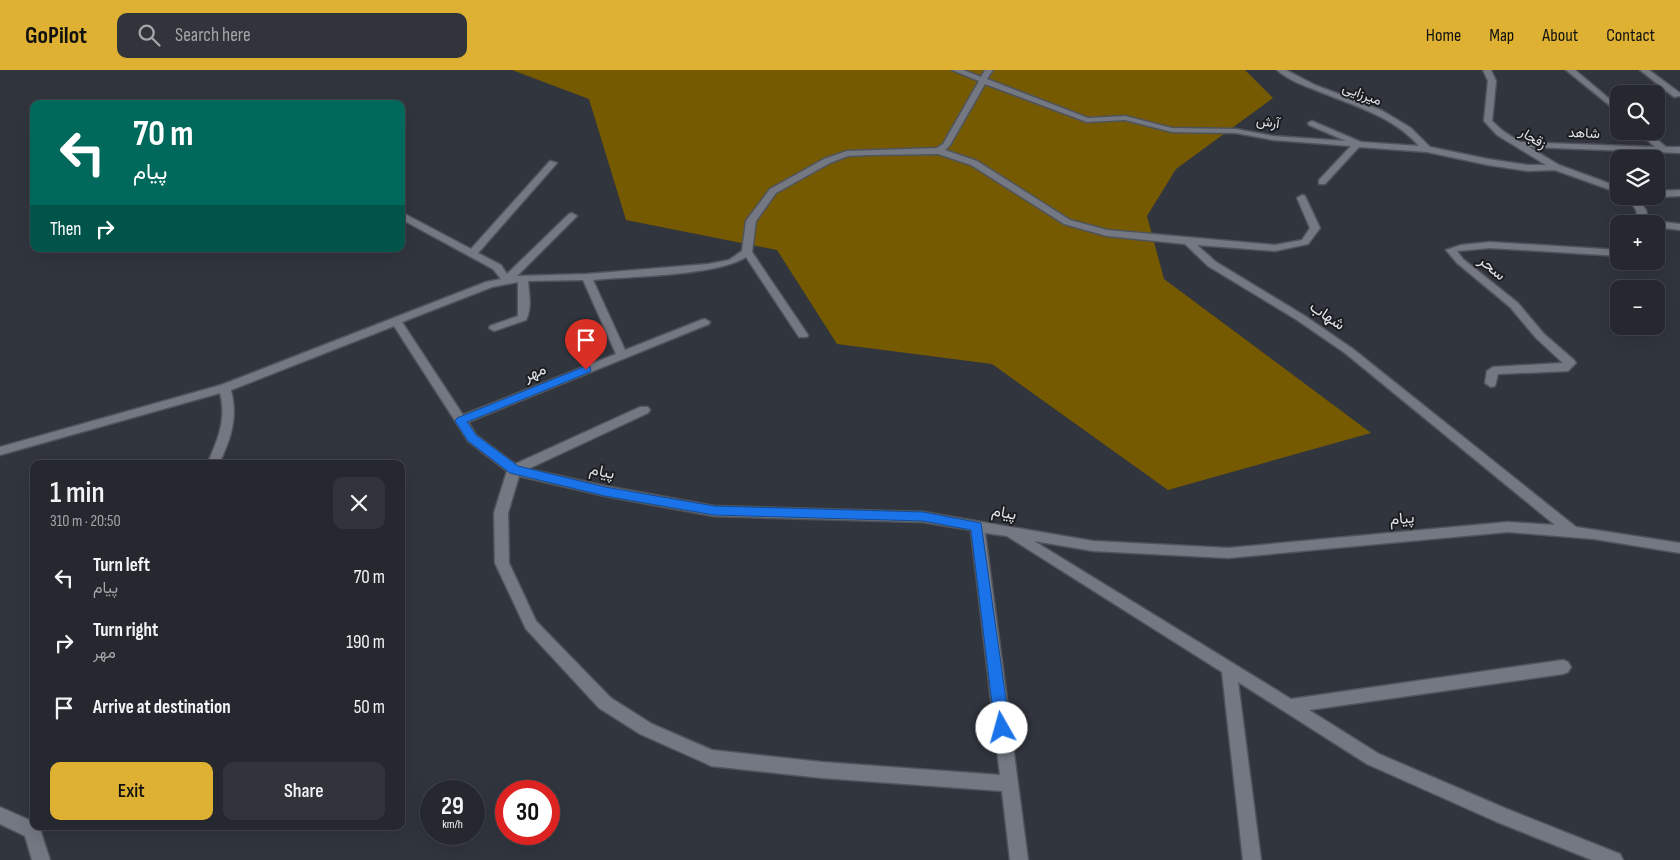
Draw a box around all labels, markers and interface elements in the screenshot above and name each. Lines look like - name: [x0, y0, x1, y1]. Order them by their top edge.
- search box: [117, 13, 467, 58]
- text: GoPilot: [25, 21, 87, 50]
- icon: search: [135, 21, 163, 49]
- text: Search here: [175, 24, 251, 47]
- text: Home: [1426, 25, 1461, 46]
- text: Map: [1489, 25, 1514, 46]
- text: About: [1542, 25, 1578, 46]
- text: Contact: [1606, 25, 1655, 46]
- street label: میرزایی: [1340, 79, 1384, 109]
- map controls: [1610, 85, 1665, 335]
- button: search: [1610, 85, 1665, 140]
- street label: آرش: [1255, 112, 1283, 132]
- text: 70 m: [133, 113, 193, 156]
- icon: left: [50, 120, 115, 185]
- street label: زقجار: [1516, 123, 1550, 153]
- street label: شاهد: [1568, 124, 1600, 142]
- button: layers: [1610, 150, 1665, 205]
- text: پیام: [133, 159, 167, 186]
- icon: right: [91, 215, 119, 243]
- button: +: [1610, 215, 1665, 270]
- text: Then: [50, 218, 81, 241]
- street label: سحر: [1474, 251, 1509, 285]
- button: −: [1610, 280, 1665, 335]
- street label: شهاب: [1306, 297, 1348, 335]
- pin: [565, 319, 607, 370]
- icon: arrive: [572, 326, 600, 354]
- street label: مهر: [520, 360, 549, 386]
- street label: پیام: [588, 460, 616, 485]
- text: 1 min: [50, 475, 105, 511]
- button: close: [333, 477, 385, 529]
- street label: پیام: [990, 501, 1018, 526]
- street label: پیام: [1389, 508, 1415, 531]
- text: 310 m · 20:50: [50, 512, 121, 531]
- text: Turn left: [93, 554, 150, 577]
- icon: left: [50, 564, 78, 592]
- text: 70 m: [354, 566, 385, 589]
- text: پیام: [93, 579, 118, 598]
- text: Turn right: [93, 619, 158, 642]
- icon: right: [50, 629, 78, 657]
- text: 190 m: [346, 631, 385, 654]
- text: مهر: [93, 644, 116, 663]
- icon: arrive: [50, 694, 78, 722]
- text: Arrive at destination: [93, 696, 231, 719]
- text: 50 m: [354, 696, 385, 719]
- position arrow: [975, 701, 1027, 753]
- button: Exit: [50, 762, 213, 820]
- button: Share: [223, 762, 385, 820]
- speed limit sign: 30: [495, 780, 560, 845]
- text: 29: [441, 791, 464, 822]
- text: km/h: [442, 817, 463, 832]

